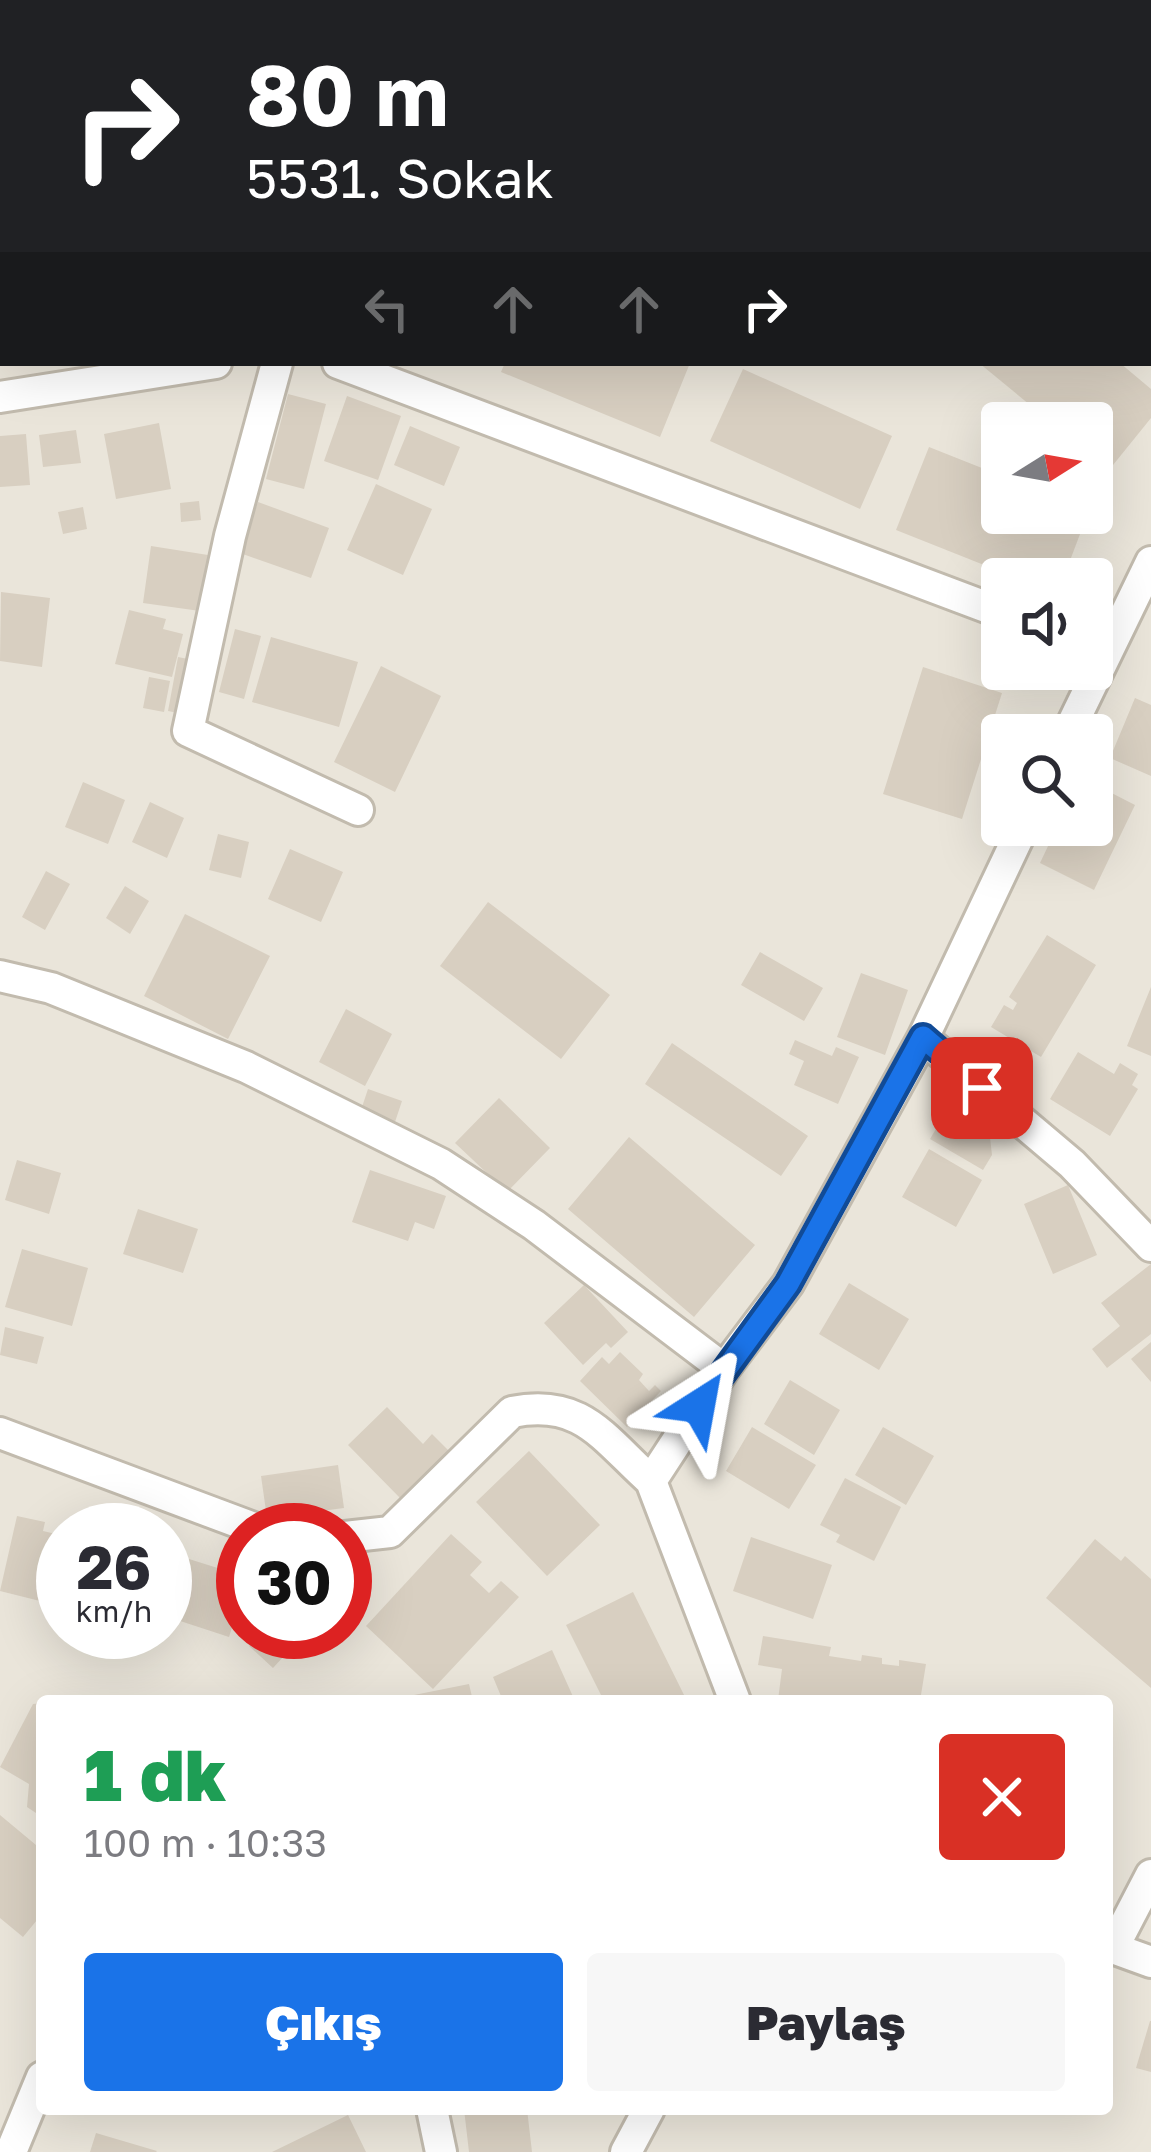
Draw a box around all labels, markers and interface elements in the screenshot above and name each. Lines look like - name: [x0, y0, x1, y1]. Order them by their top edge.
- text: 80 m: [246, 44, 449, 144]
- icon: right: [48, 48, 204, 204]
- text: 5531. Sokak: [246, 145, 554, 210]
- icon: left: [354, 276, 420, 342]
- icon: ahead: [480, 276, 546, 342]
- icon: ahead: [606, 276, 672, 342]
- icon: right: [732, 276, 798, 342]
- north arrow: [981, 402, 1113, 534]
- map controls: [981, 402, 1113, 846]
- button: sound: [981, 558, 1113, 690]
- button: search: [981, 714, 1113, 846]
- pin: [931, 1037, 1033, 1139]
- icon: arrive: [949, 1055, 1015, 1121]
- position arrow: [636, 1343, 762, 1469]
- speed limit sign: 30: [216, 1503, 372, 1659]
- text: 26: [77, 1530, 151, 1602]
- text: km/h: [76, 1593, 152, 1629]
- text: 1 dk: [84, 1730, 226, 1817]
- button: close: [939, 1734, 1065, 1860]
- text: 100 m · 10:33: [84, 1819, 327, 1866]
- button: Çıkış: [84, 1953, 563, 2091]
- button: Paylaş: [587, 1953, 1065, 2091]

